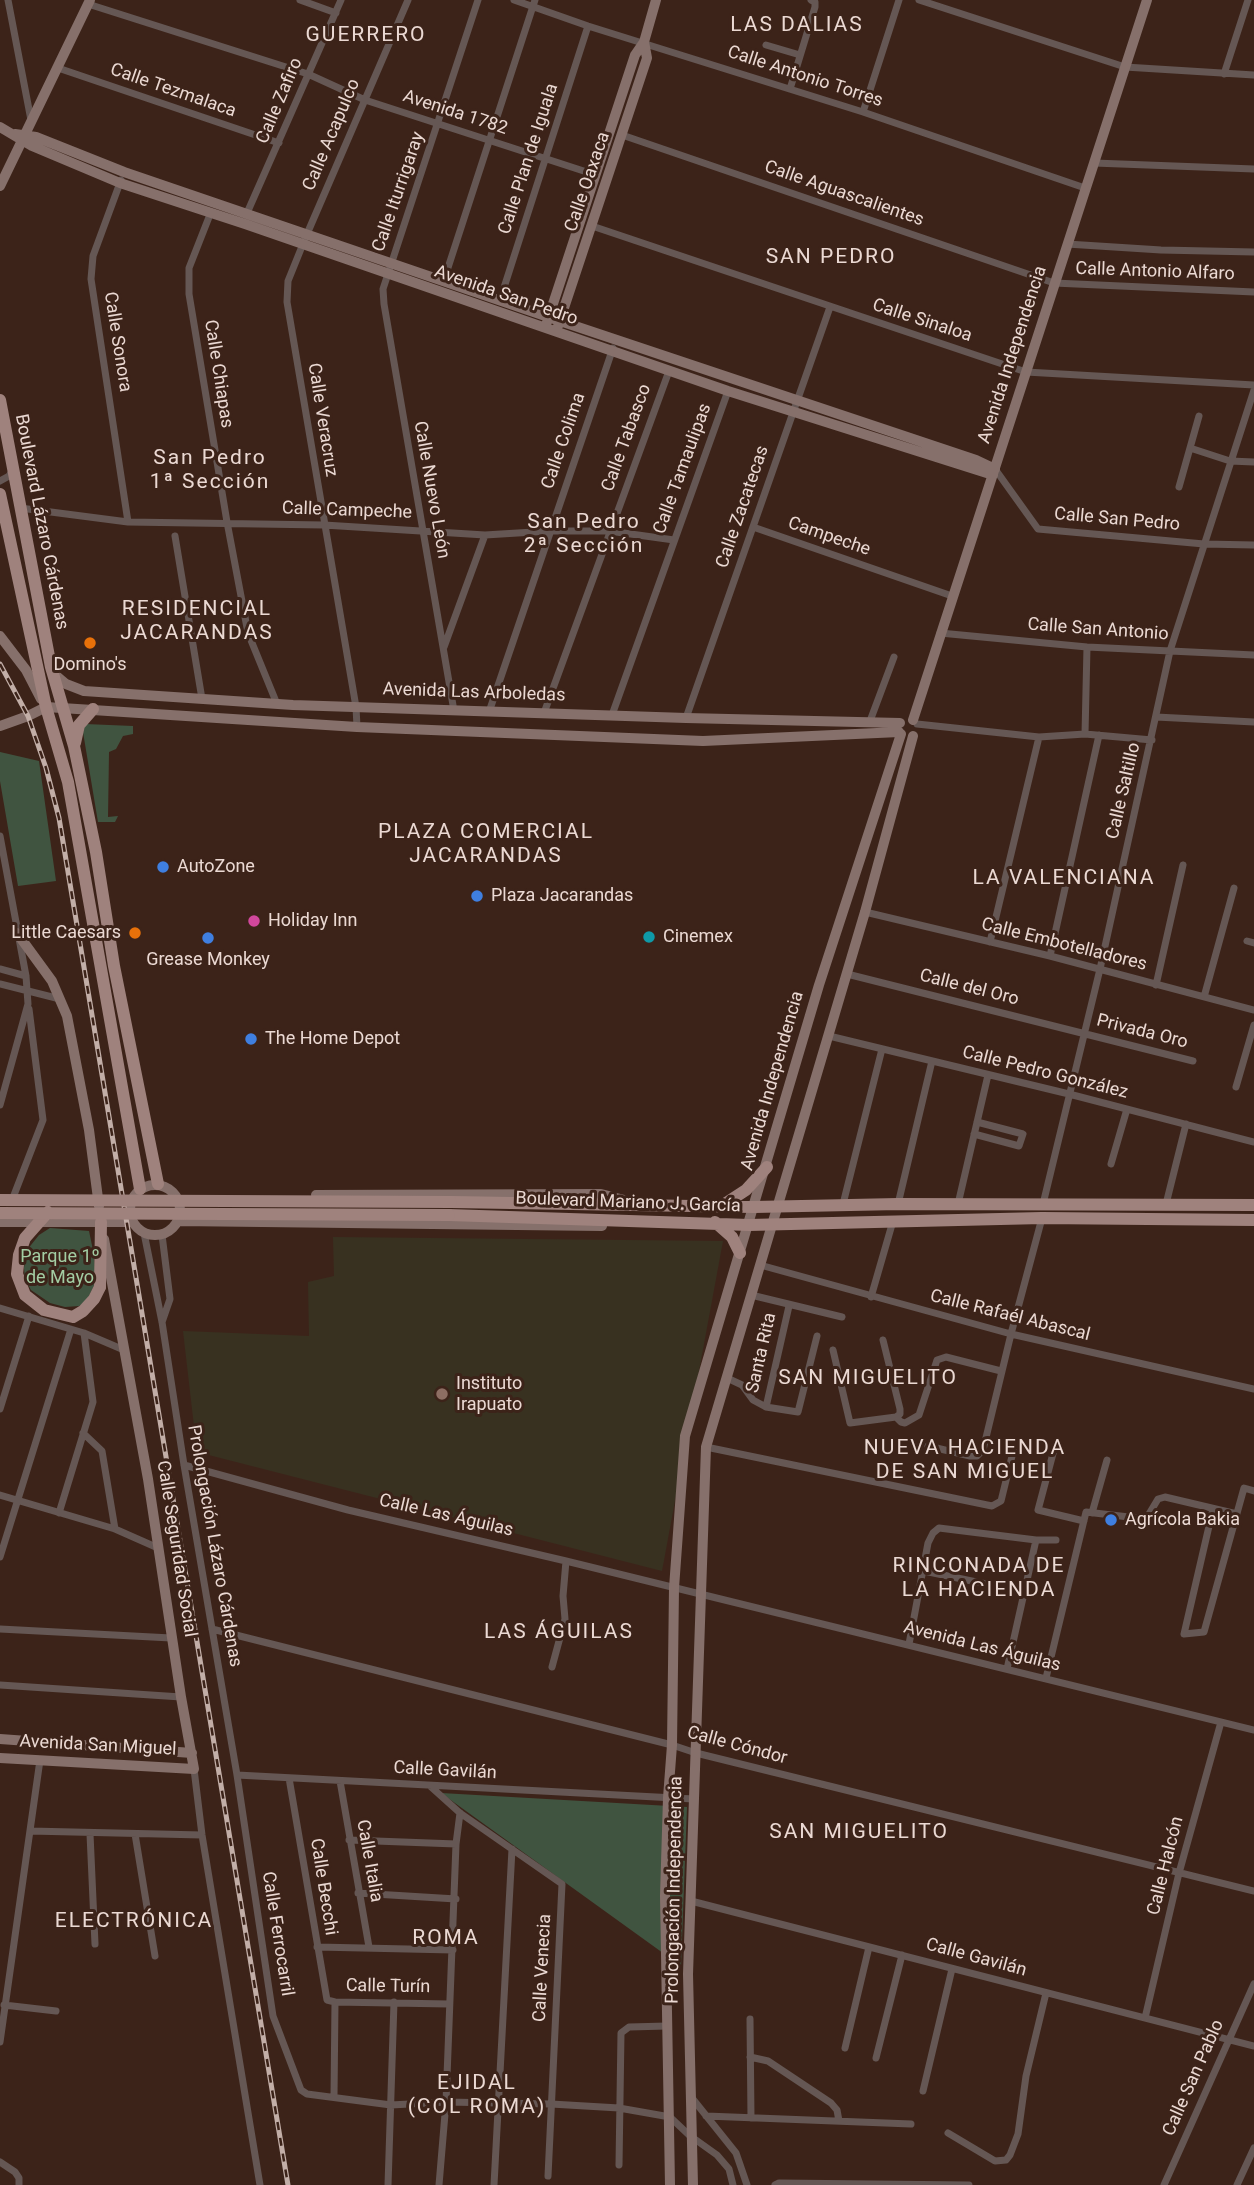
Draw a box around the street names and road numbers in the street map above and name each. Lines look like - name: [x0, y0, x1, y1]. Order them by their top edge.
- street label: Calle Antonio Torres: [725, 42, 885, 112]
- street label: Calle Zafiro: [252, 55, 308, 147]
- street label: Calle Tezmalaca: [107, 59, 239, 123]
- street label: Calle Acapulco: [299, 76, 365, 194]
- street label: Calle Plan de Iguala: [494, 81, 564, 237]
- street label: Avenida 1782: [400, 86, 510, 140]
- street label: Calle Iturrigaray: [368, 129, 430, 255]
- street label: Calle Oaxaca: [561, 129, 615, 235]
- street label: Calle Aguascalientes: [761, 157, 927, 231]
- street label: Calle Antonio Alfaro: [1075, 258, 1235, 286]
- street label: Avenida San Pedro: [431, 261, 581, 331]
- street label: Avenida Independencia: [974, 263, 1052, 447]
- street label: Calle Sonora: [98, 290, 136, 394]
- street label: Calle Sinaloa: [869, 295, 975, 347]
- street label: Calle Chiapas: [199, 318, 237, 430]
- street label: Calle Veracruz: [302, 362, 342, 478]
- street label: Calle Tabasco: [598, 381, 656, 495]
- street label: Calle Colima: [537, 390, 591, 492]
- street label: Calle Tamaulipas: [649, 401, 717, 537]
- street label: Boulevard Lázaro Cárdenas: [9, 412, 73, 632]
- street label: Calle Nuevo León: [408, 420, 454, 560]
- street label: Calle Zacatecas: [712, 443, 774, 571]
- street label: Calle Campeche: [282, 498, 412, 524]
- street label: Calle San Pedro: [1053, 504, 1181, 536]
- street label: Campeche: [785, 513, 873, 561]
- street label: Calle San Antonio: [1027, 614, 1169, 646]
- street label: Avenida Las Arboledas: [382, 679, 566, 707]
- street label: Calle Saltillo: [1102, 741, 1146, 841]
- street label: Calle Embotelladores: [979, 914, 1149, 976]
- street label: Calle del Oro: [917, 965, 1021, 1011]
- street label: Avenida Independencia: [737, 989, 809, 1173]
- street label: Privada Oro: [1094, 1010, 1190, 1054]
- street label: Calle Pedro González: [960, 1042, 1130, 1104]
- street label: Boulevard Mariano J. García: [515, 1188, 741, 1218]
- street label: Calle Rafaél Abascal: [928, 1286, 1092, 1346]
- street label: Santa Rita: [742, 1311, 782, 1395]
- street label: Prolongación Lázaro Cárdenas: [182, 1423, 246, 1669]
- street label: Calle Seguridad Social: [151, 1459, 201, 1639]
- street label: Calle Las Águilas: [377, 1490, 515, 1542]
- street label: Avenida Las Águilas: [901, 1617, 1063, 1677]
- street label: Calle Cóndor: [685, 1722, 789, 1770]
- street label: Avenida San Miguel: [19, 1731, 177, 1761]
- street label: Calle Gavilán: [393, 1758, 497, 1784]
- street label: Prolongación Independencia: [662, 1776, 688, 2004]
- street label: Calle Halcón: [1143, 1814, 1189, 1918]
- street label: Calle Italia: [351, 1818, 387, 1904]
- street label: Calle Becchi: [305, 1837, 341, 1937]
- street label: Calle Ferrocarril: [256, 1870, 298, 1998]
- street label: Calle Venecia: [529, 1914, 557, 2022]
- street label: Calle Gavilán: [923, 1934, 1029, 1982]
- street label: Calle Turín: [346, 1975, 430, 1999]
- street label: Calle San Pablo: [1159, 2017, 1229, 2139]

